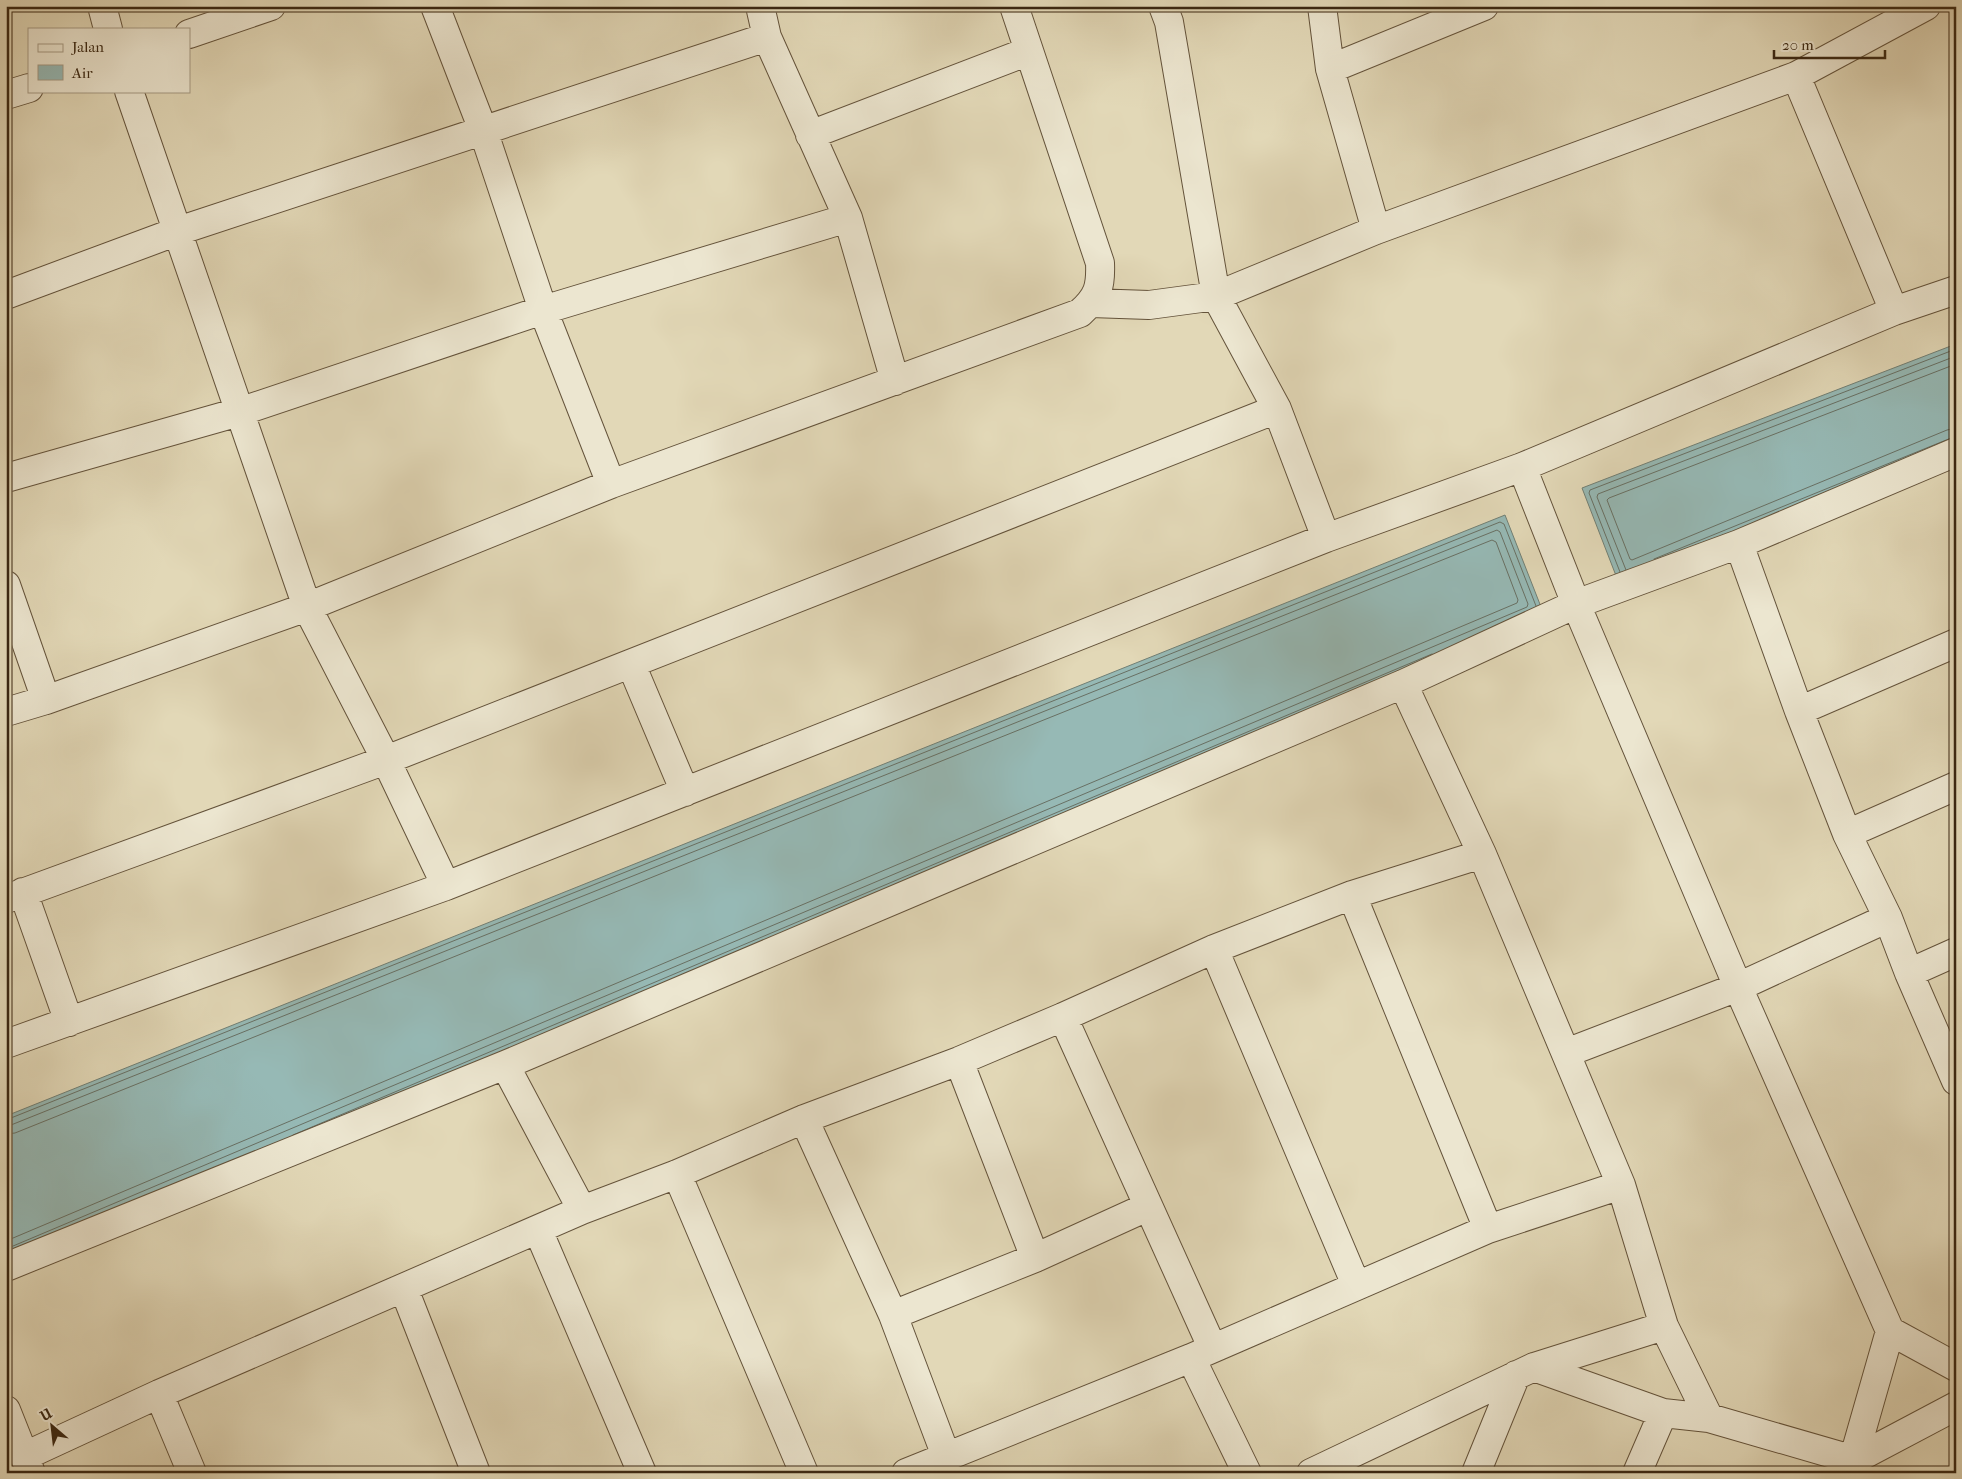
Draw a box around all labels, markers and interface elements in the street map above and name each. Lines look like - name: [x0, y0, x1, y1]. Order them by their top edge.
- legend: [28, 28, 190, 92]
- scale bar: [1774, 28, 1886, 60]
- text: 20 m: [1782, 36, 1814, 54]
- text: Jalan: [71, 38, 104, 56]
- text: Air: [71, 64, 93, 82]
- north arrow: [28, 1402, 78, 1452]
- text: U: [36, 1405, 55, 1425]

